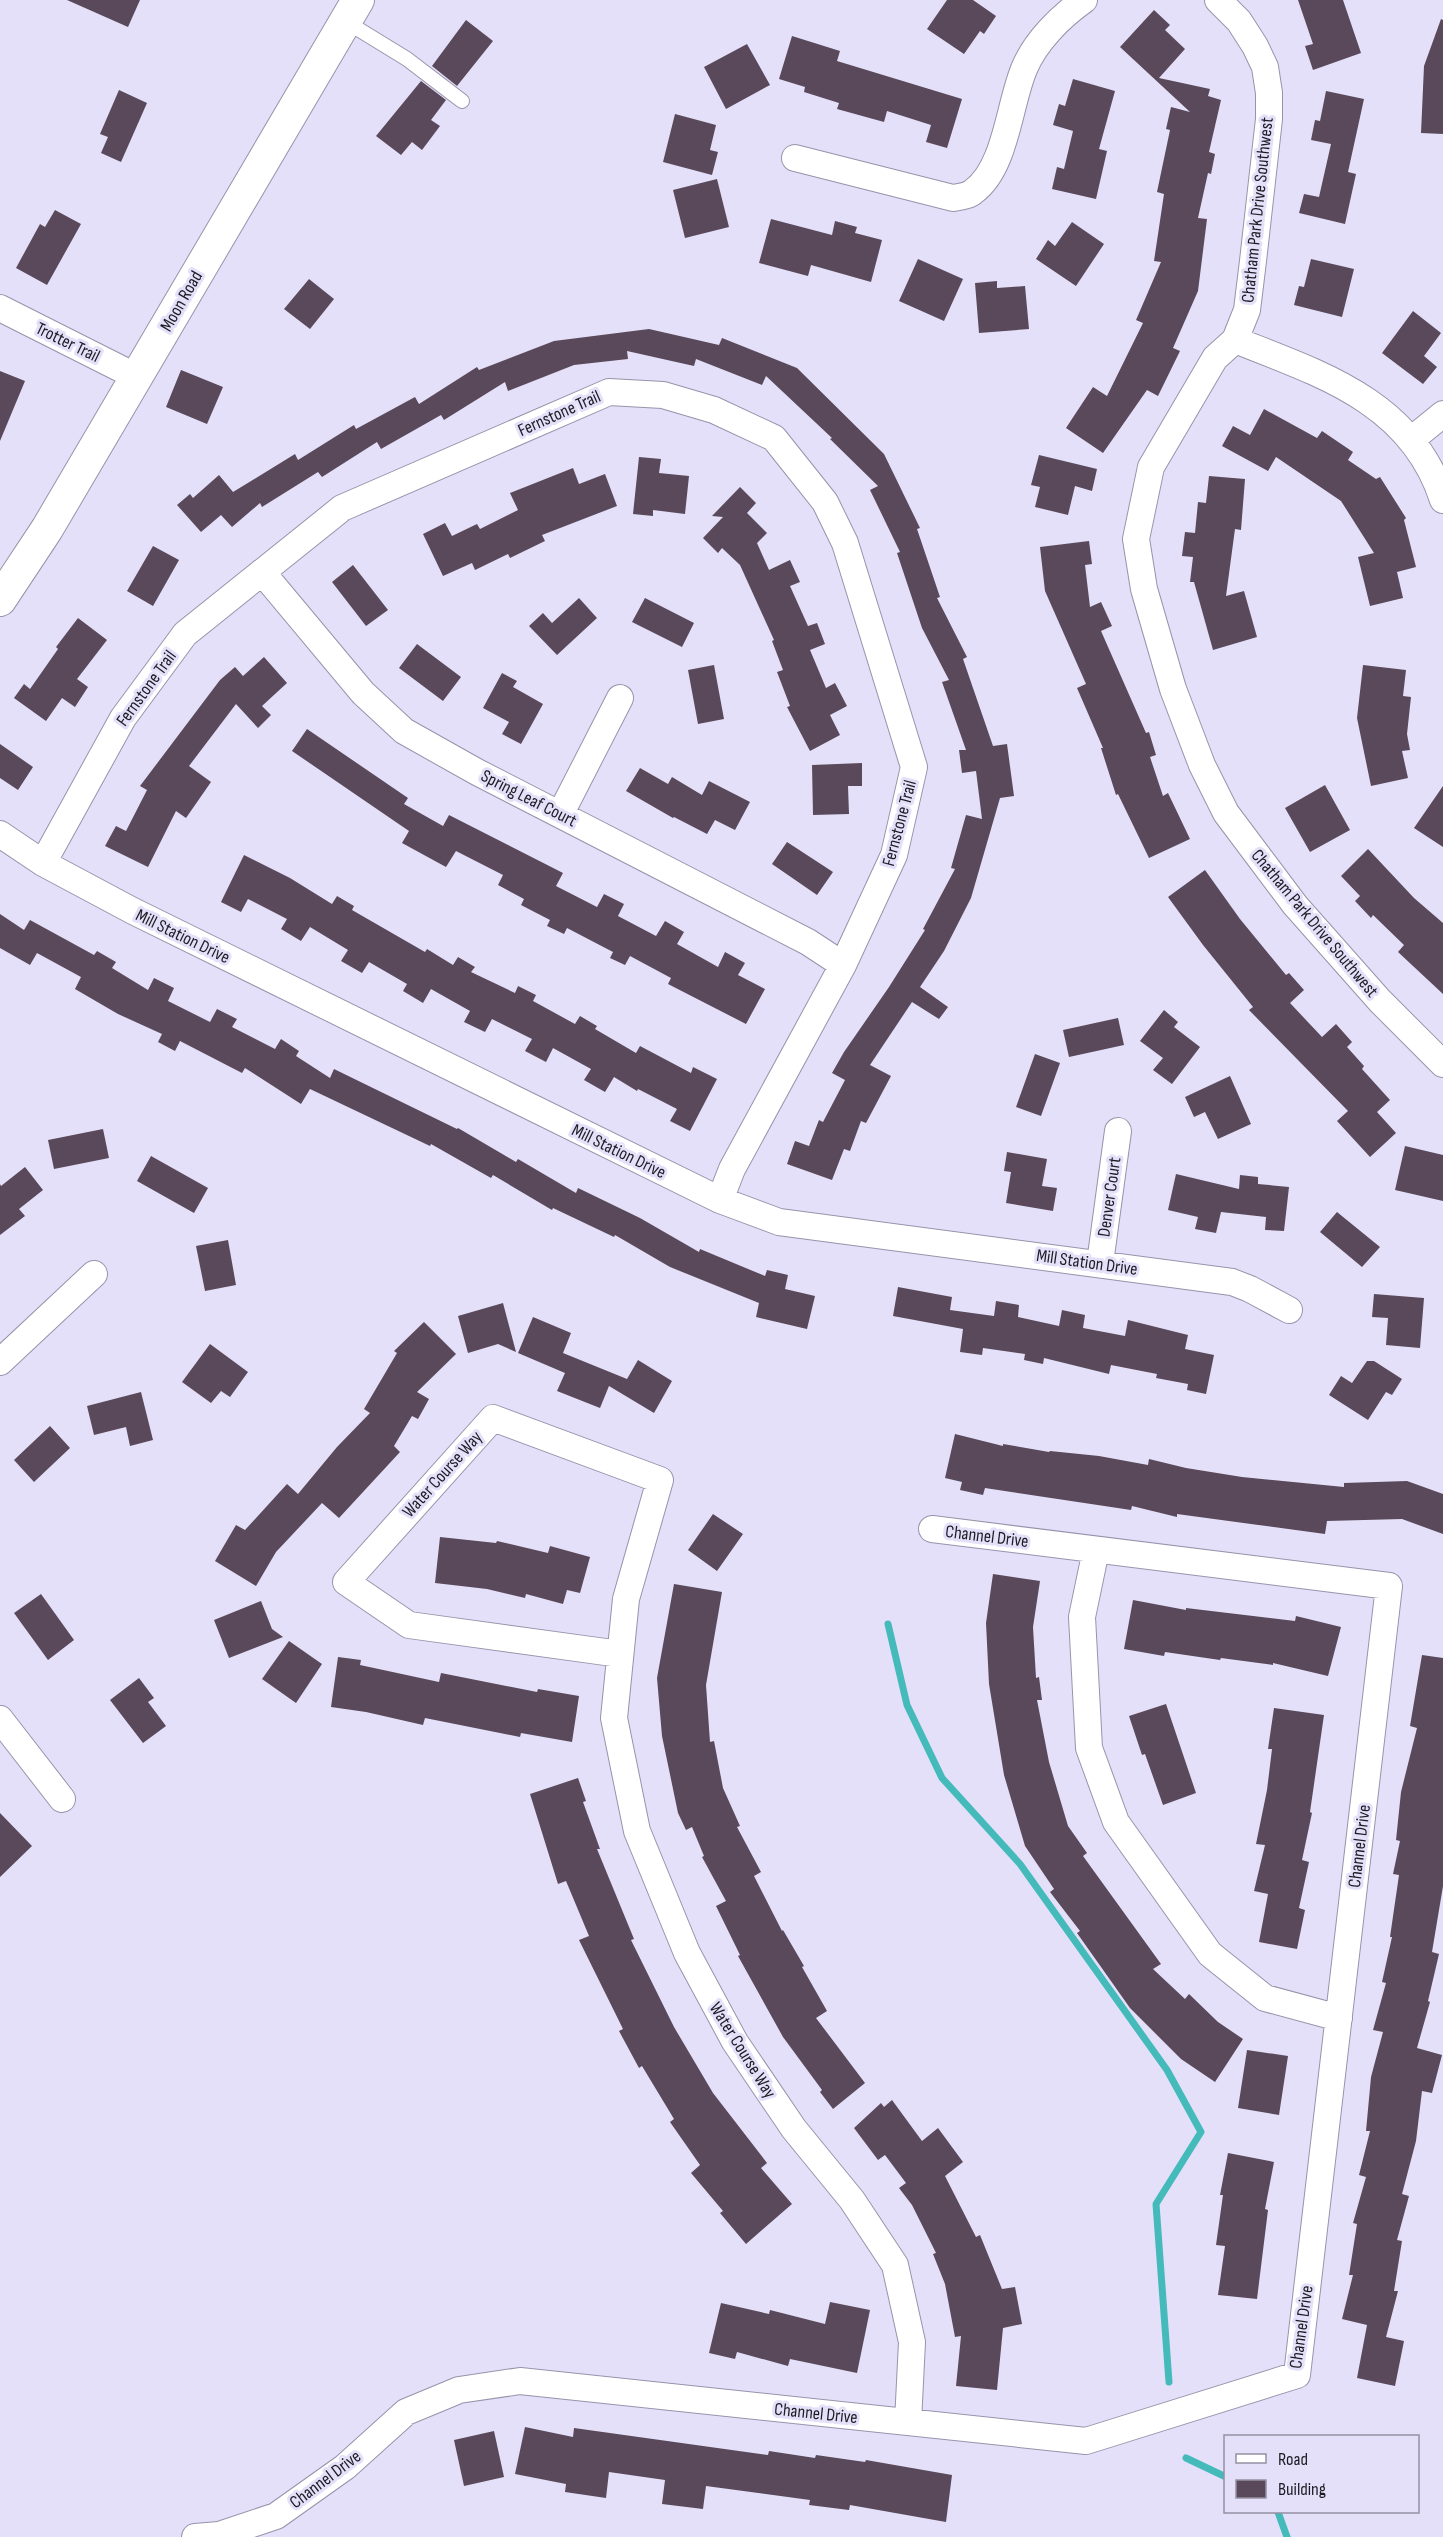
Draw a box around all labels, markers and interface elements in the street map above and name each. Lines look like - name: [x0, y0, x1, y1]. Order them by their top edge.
- street label: Chatham Park Drive Southwest: [1237, 116, 1278, 304]
- street label: Moon Road: [156, 267, 207, 335]
- street label: Trotter Trail: [32, 318, 103, 367]
- street label: Fernstone Trail: [515, 386, 604, 441]
- street label: Fernstone Trail: [112, 646, 181, 730]
- street label: Spring Leaf Court: [477, 765, 581, 832]
- street label: Fernstone Trail: [878, 778, 921, 868]
- street label: Chatham Park Drive Southwest: [1247, 845, 1383, 1002]
- street label: Mill Station Drive: [132, 905, 233, 968]
- street label: Mill Station Drive: [568, 1120, 669, 1183]
- street label: Denver Court: [1094, 1155, 1126, 1238]
- street label: Mill Station Drive: [1035, 1245, 1139, 1280]
- street label: Water Course Way: [398, 1427, 487, 1522]
- street label: Channel Drive: [944, 1521, 1030, 1552]
- street label: Channel Drive: [1344, 1803, 1375, 1889]
- street label: Water Course Way: [705, 1999, 780, 2102]
- street label: Channel Drive: [1285, 2284, 1318, 2370]
- street label: Channel Drive: [773, 2399, 859, 2428]
- legend: [1224, 2435, 1419, 2513]
- street label: Channel Drive: [286, 2446, 365, 2513]
- text: Road: [1278, 2449, 1308, 2470]
- text: Building: [1278, 2479, 1326, 2500]

